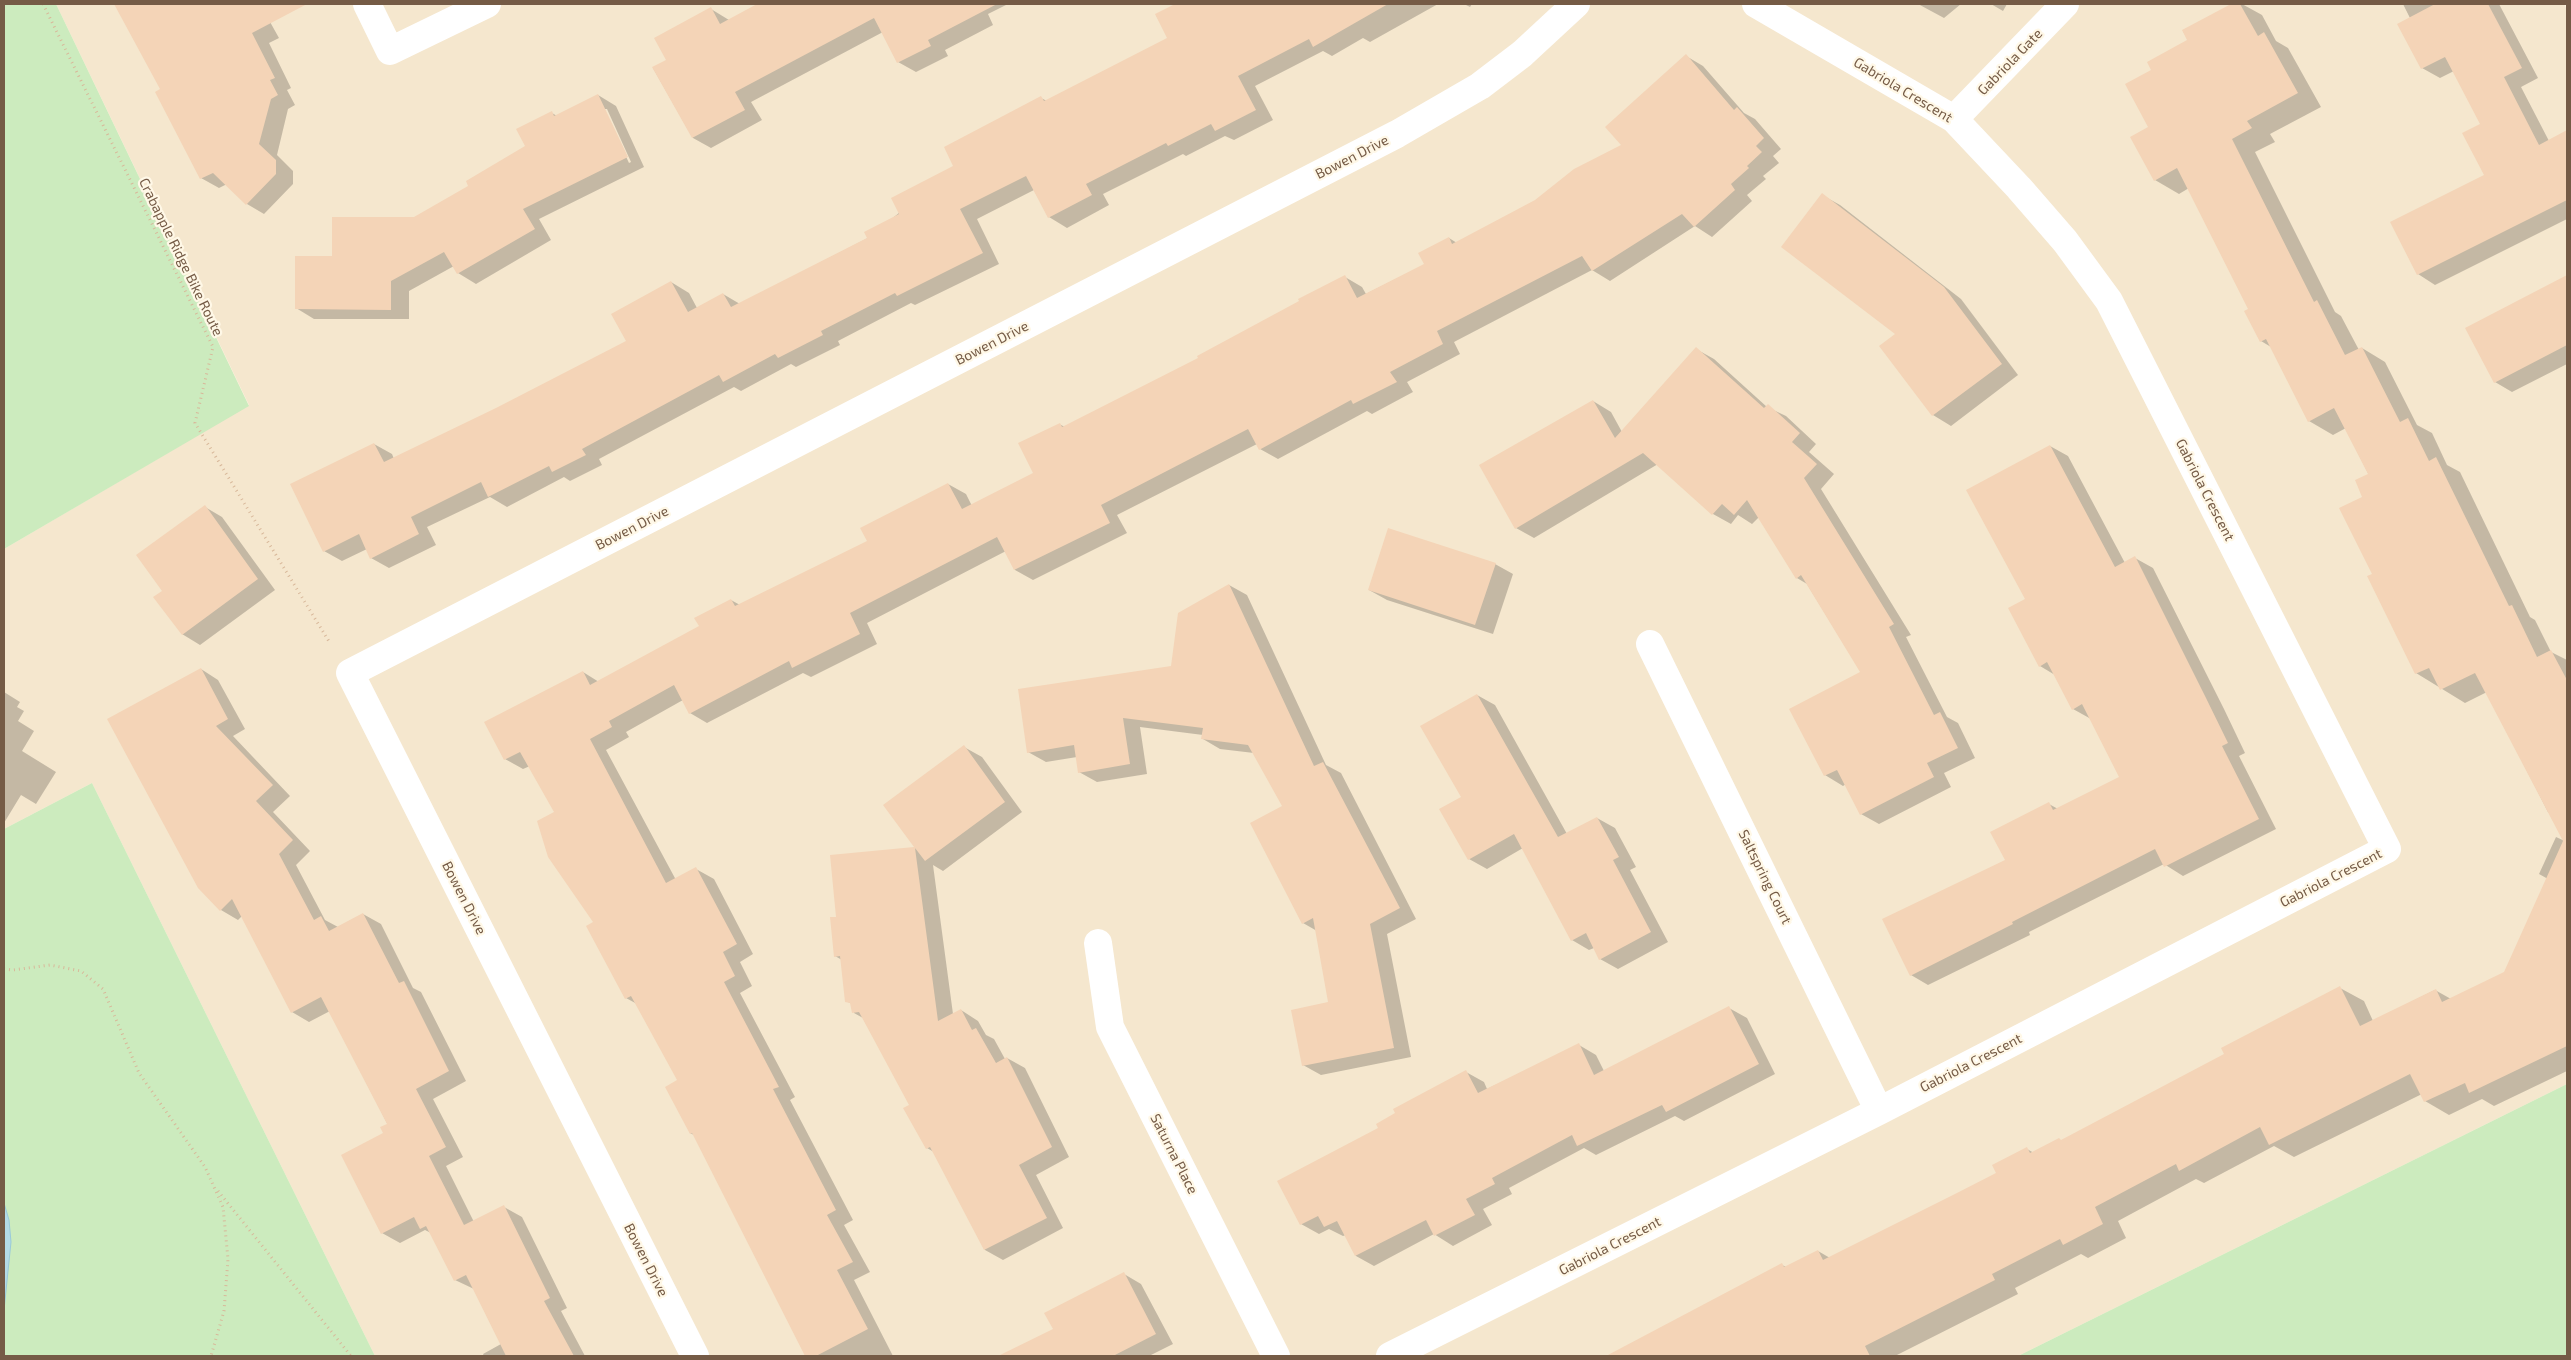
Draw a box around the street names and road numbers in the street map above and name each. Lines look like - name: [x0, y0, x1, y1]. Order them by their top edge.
- street label: Gabriola Gate: [1974, 25, 2046, 99]
- street label: Gabriola Crescent: [1851, 54, 1955, 126]
- street label: Bowen Drive: [1313, 131, 1391, 183]
- street label: Crabapple Ridge Bike Route: [135, 175, 227, 339]
- street label: Bowen Drive: [953, 317, 1031, 369]
- street label: Gabriola Crescent: [2172, 436, 2238, 544]
- street label: Bowen Drive: [593, 502, 671, 554]
- street label: Saltspring Court: [1735, 827, 1795, 927]
- street label: Gabriola Crescent: [2277, 845, 2385, 911]
- street label: Bowen Drive: [438, 859, 490, 937]
- street label: Gabriola Crescent: [1917, 1030, 2025, 1096]
- street label: Saturna Place: [1147, 1111, 1201, 1197]
- street label: Gabriola Crescent: [1556, 1213, 1664, 1279]
- street label: Bowen Drive: [620, 1221, 672, 1299]

